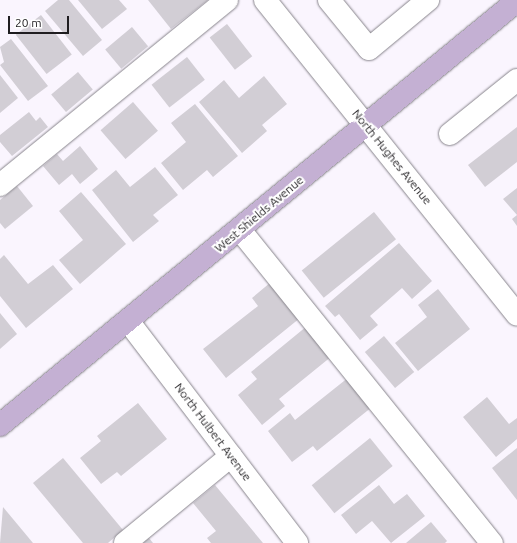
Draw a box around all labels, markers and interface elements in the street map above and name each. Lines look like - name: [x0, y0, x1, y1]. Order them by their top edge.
- scale bar: [10, 8, 71, 34]
- text: 20 m: [15, 16, 42, 29]
- street label: North Hughes Avenue: [349, 106, 435, 208]
- street label: West Shields Avenue: [212, 173, 306, 255]
- street label: North Hulbert Avenue: [171, 380, 255, 484]

